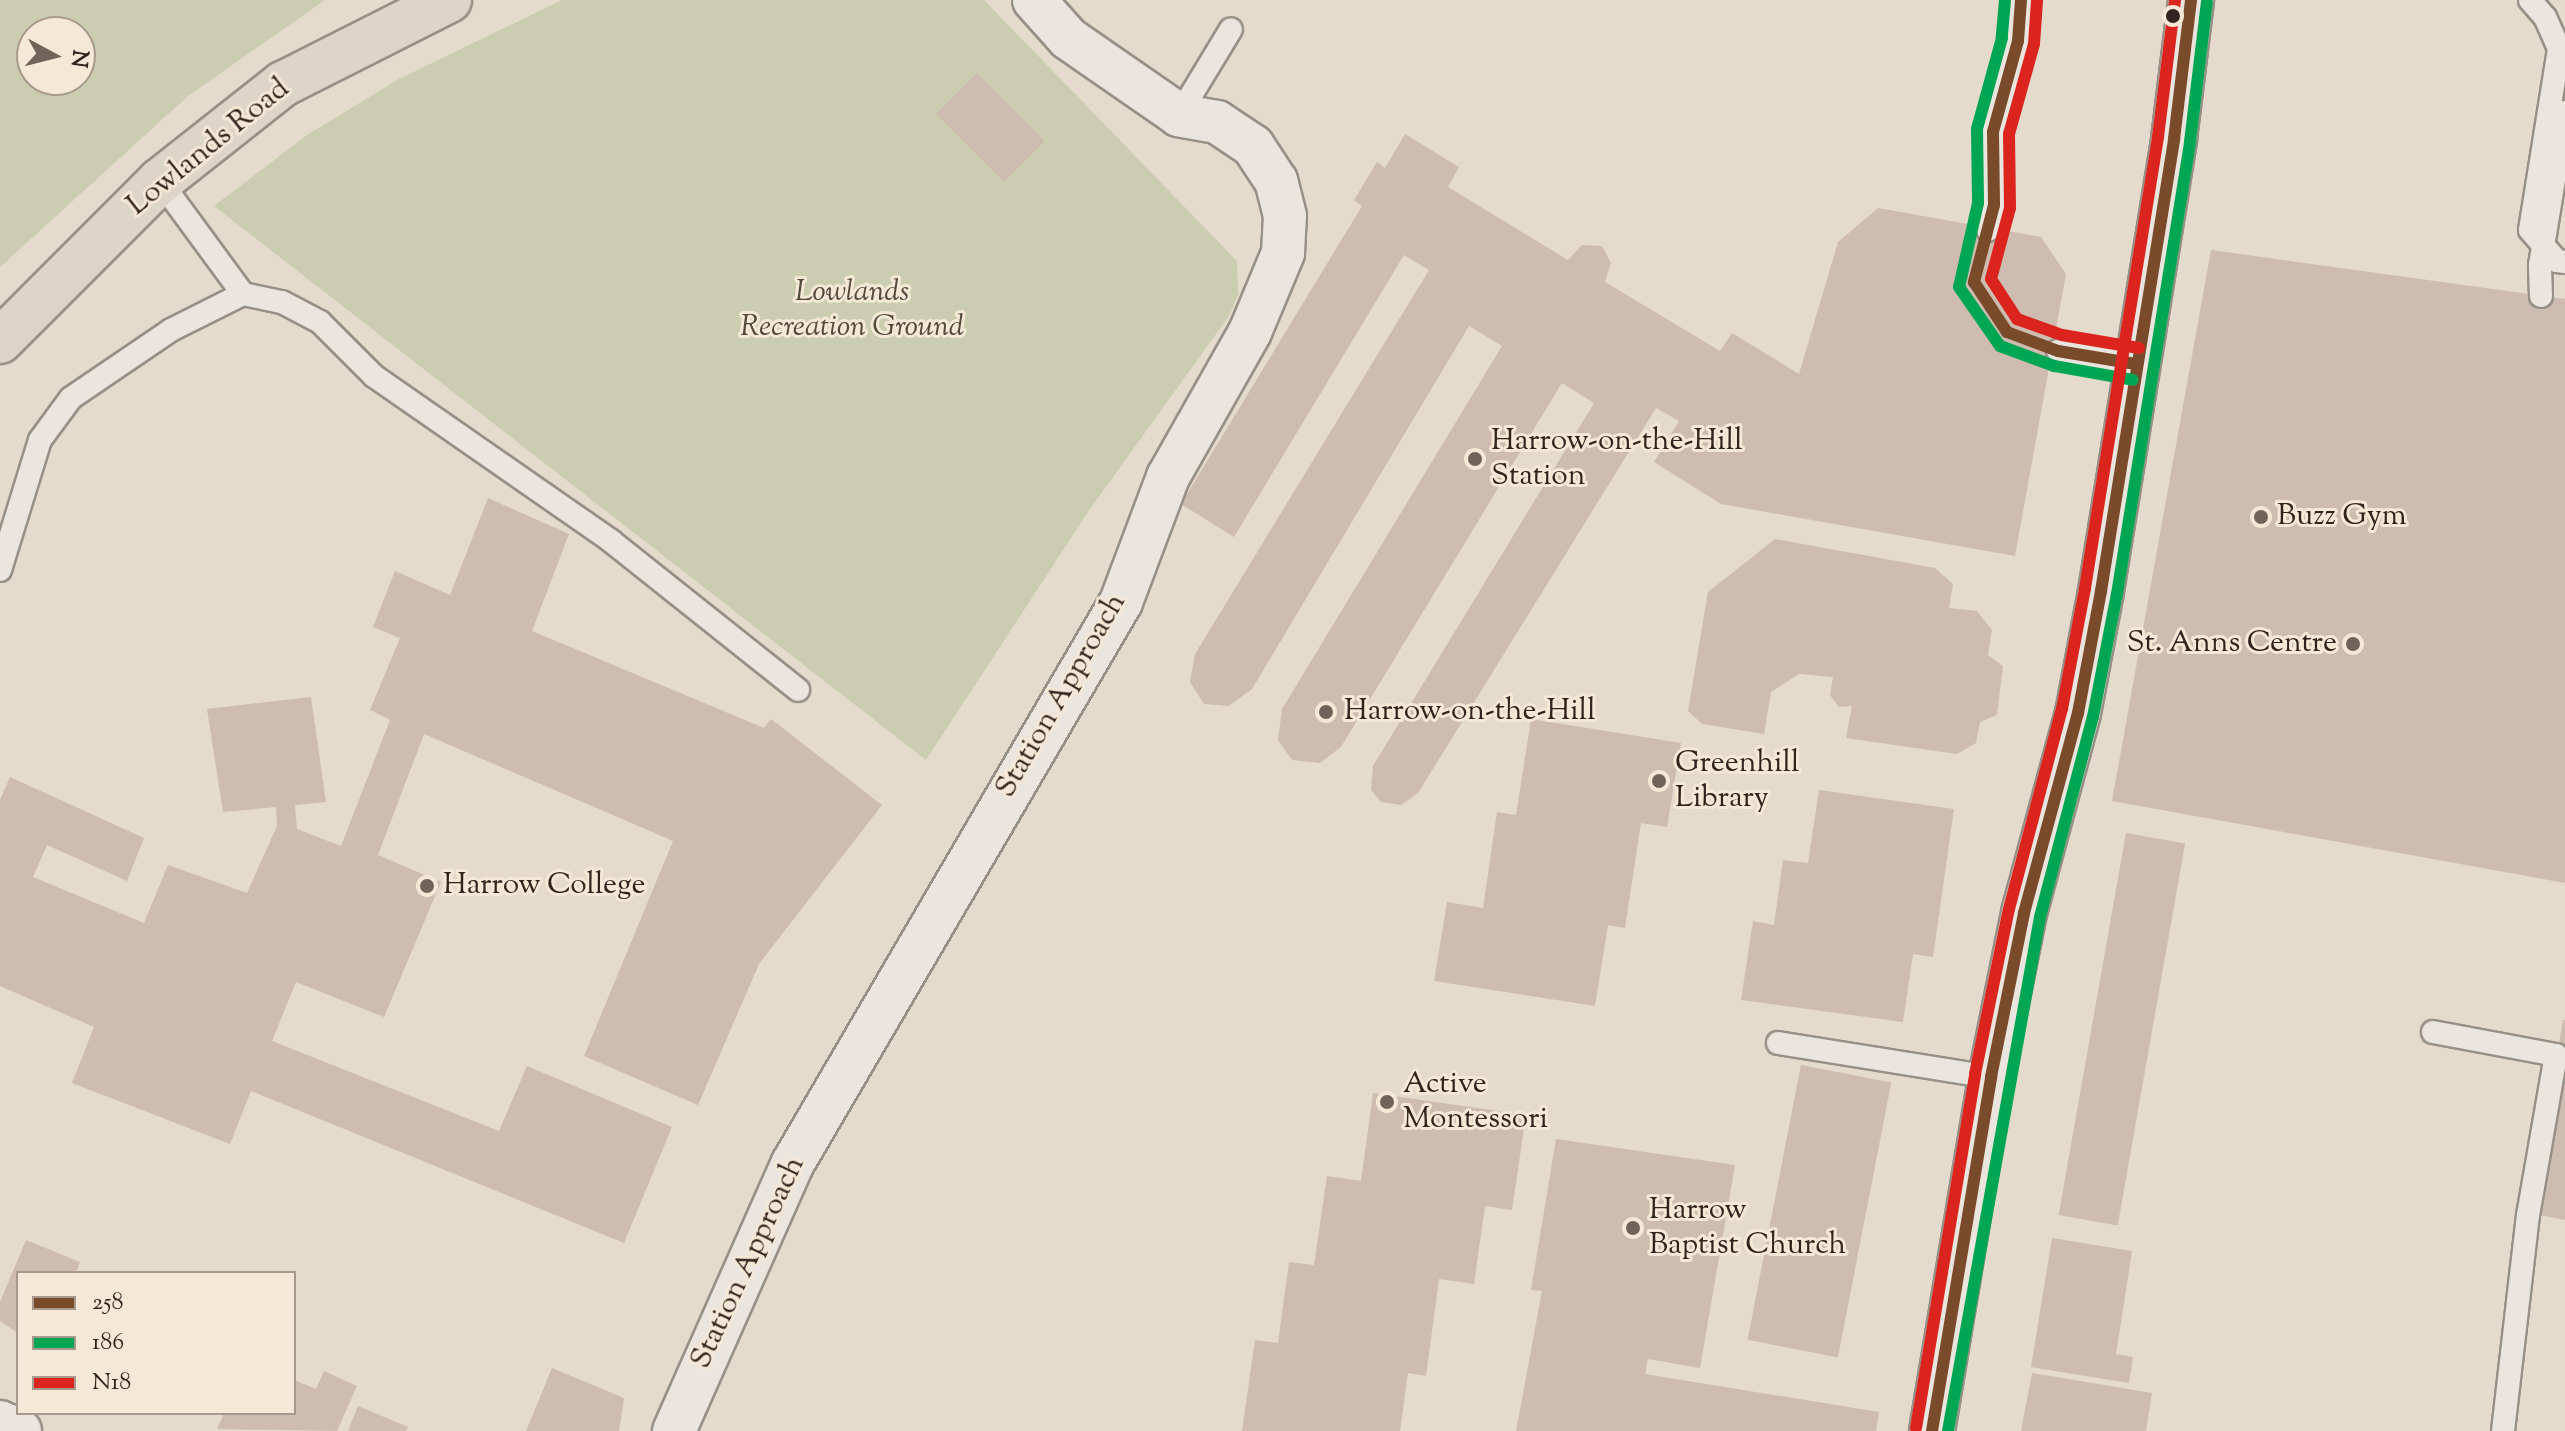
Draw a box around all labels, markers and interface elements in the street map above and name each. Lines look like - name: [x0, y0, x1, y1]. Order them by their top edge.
- unlabelled marker: [2165, 8, 2181, 24]
- north arrow: [16, 16, 96, 96]
- text: N: [61, 48, 95, 69]
- street label: Lowlands Road: [121, 72, 297, 224]
- park label: Lowlands Recreation Ground: [740, 275, 964, 346]
- place label: Harrow-on-the-Hill Station: [1491, 424, 1743, 494]
- marker: Harrow-on-the-Hill Station: [1466, 450, 1484, 468]
- place label: Buzz Gym: [2277, 499, 2407, 535]
- marker: Buzz Gym: [2252, 508, 2270, 526]
- street label: Station Approach: [989, 587, 1135, 805]
- place label: St. Anns Centre: [2127, 626, 2337, 662]
- marker: St. Anns Centre: [2344, 635, 2362, 653]
- place label: Harrow-on-the-Hill: [1344, 694, 1596, 730]
- marker: Harrow-on-the-Hill: [1315, 701, 1337, 723]
- place label: Greenhill Library: [1675, 746, 1799, 816]
- marker: Greenhill Library: [1650, 772, 1668, 790]
- place label: Harrow College: [443, 868, 645, 904]
- marker: Harrow College: [418, 877, 436, 895]
- place label: Active Montessori: [1403, 1067, 1548, 1138]
- marker: Active Montessori: [1378, 1093, 1396, 1111]
- street label: Station Approach: [684, 1151, 814, 1375]
- place label: Harrow Baptist Church: [1649, 1193, 1846, 1264]
- marker: Harrow Baptist Church: [1624, 1219, 1642, 1237]
- legend: [16, 1271, 296, 1415]
- text: 258: [92, 1286, 123, 1320]
- text: 186: [92, 1326, 124, 1360]
- text: N18: [92, 1366, 131, 1400]

